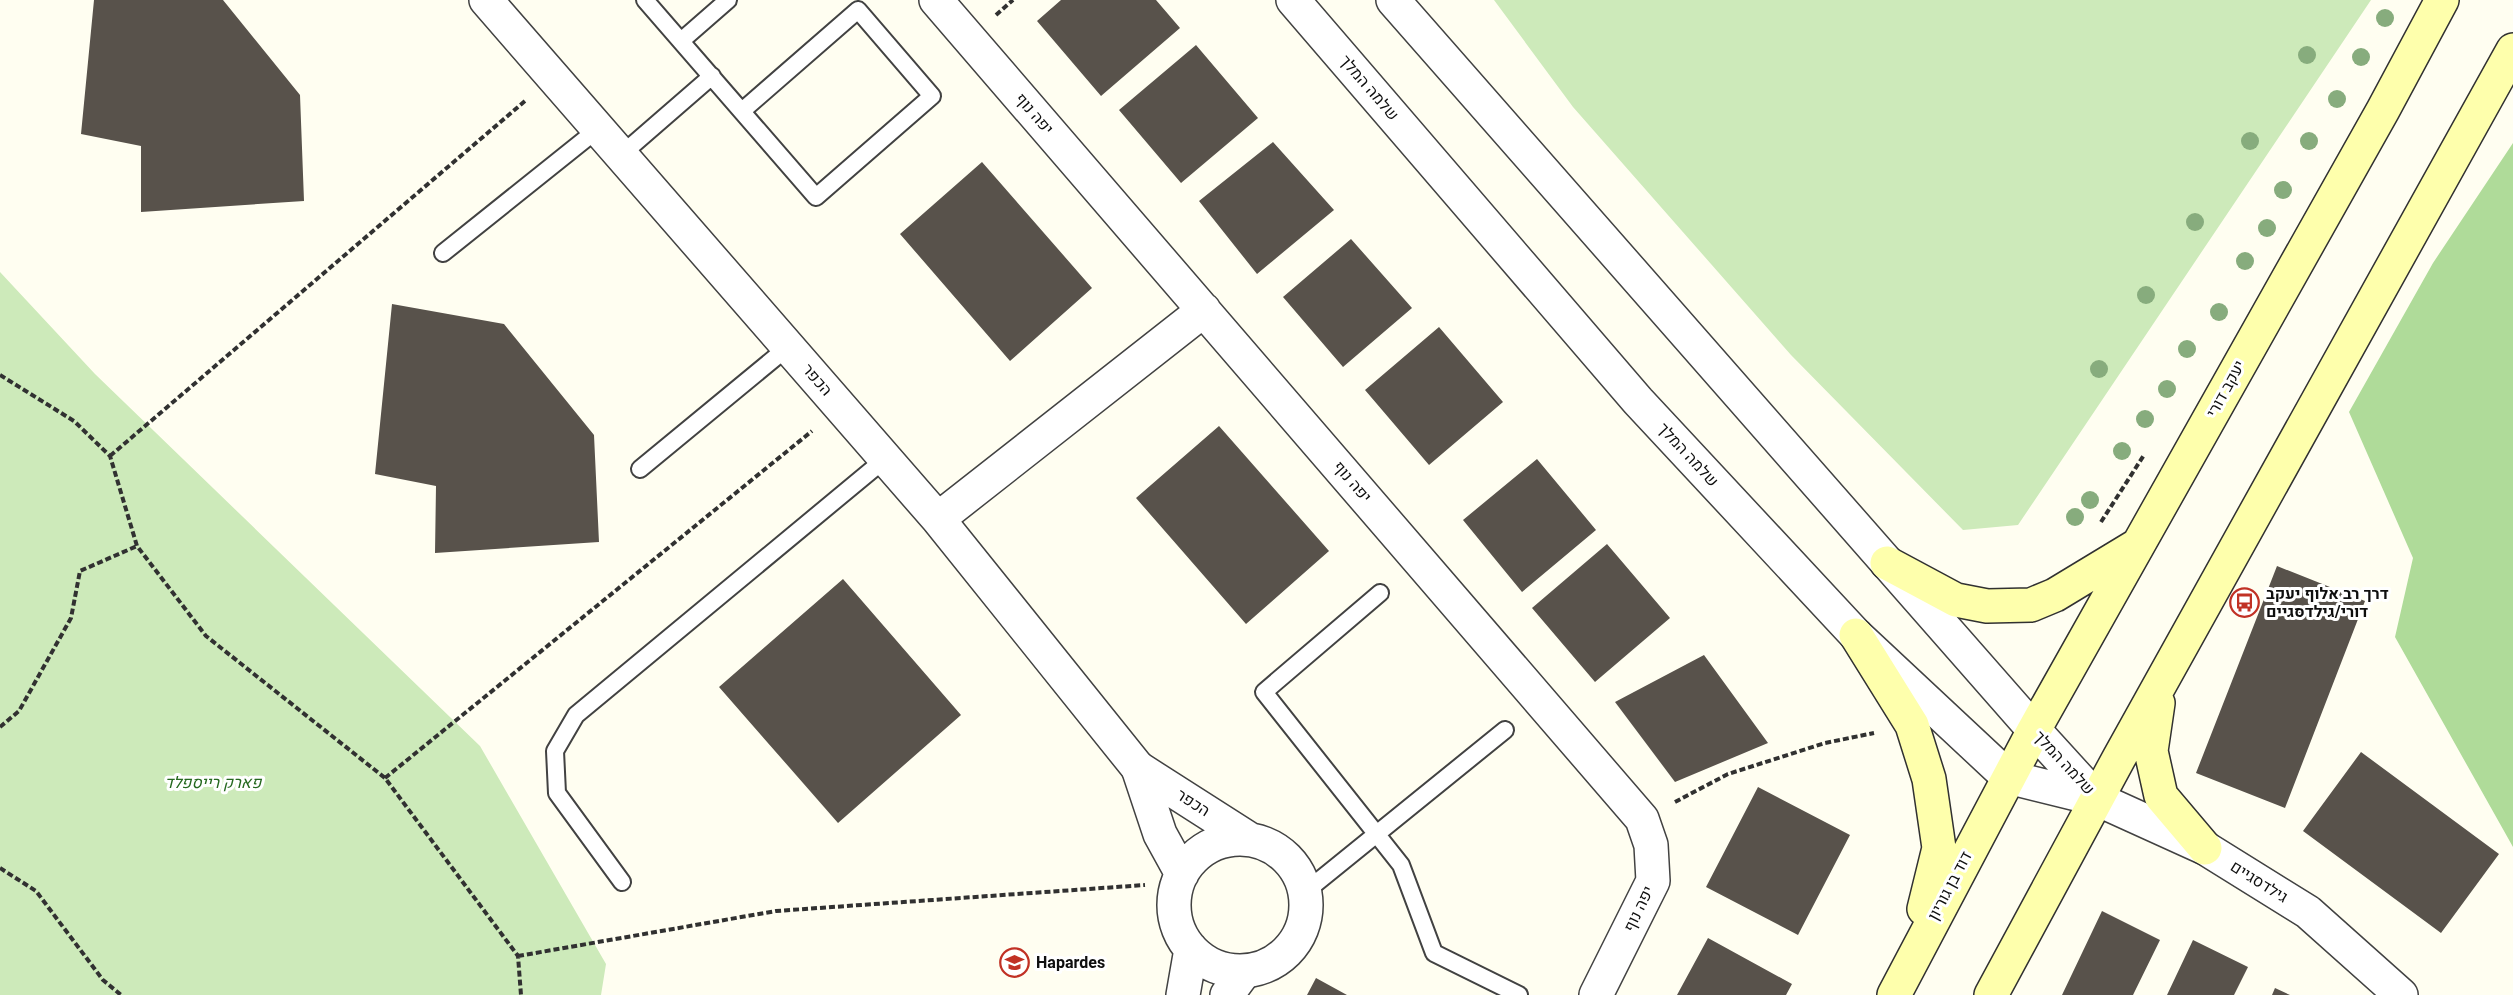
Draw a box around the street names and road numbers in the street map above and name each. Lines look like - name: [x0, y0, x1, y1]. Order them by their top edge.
- street label: שלמה המלך: [1334, 50, 1404, 126]
- street label: יפה נוף: [1009, 88, 1059, 140]
- street label: יעקב דורי: [2200, 356, 2252, 422]
- street label: הכפר: [796, 359, 838, 401]
- street label: שלמה המלך: [1652, 418, 1724, 492]
- street label: יפה נוף: [1327, 456, 1377, 508]
- street label: שלמה המלך: [2028, 726, 2100, 800]
- street label: הכפר: [1171, 783, 1215, 823]
- street label: דוד בן גוריון: [1922, 847, 1978, 925]
- street label: גילדסגיים: [2226, 855, 2292, 909]
- street label: יפה נוף: [1618, 882, 1660, 936]

